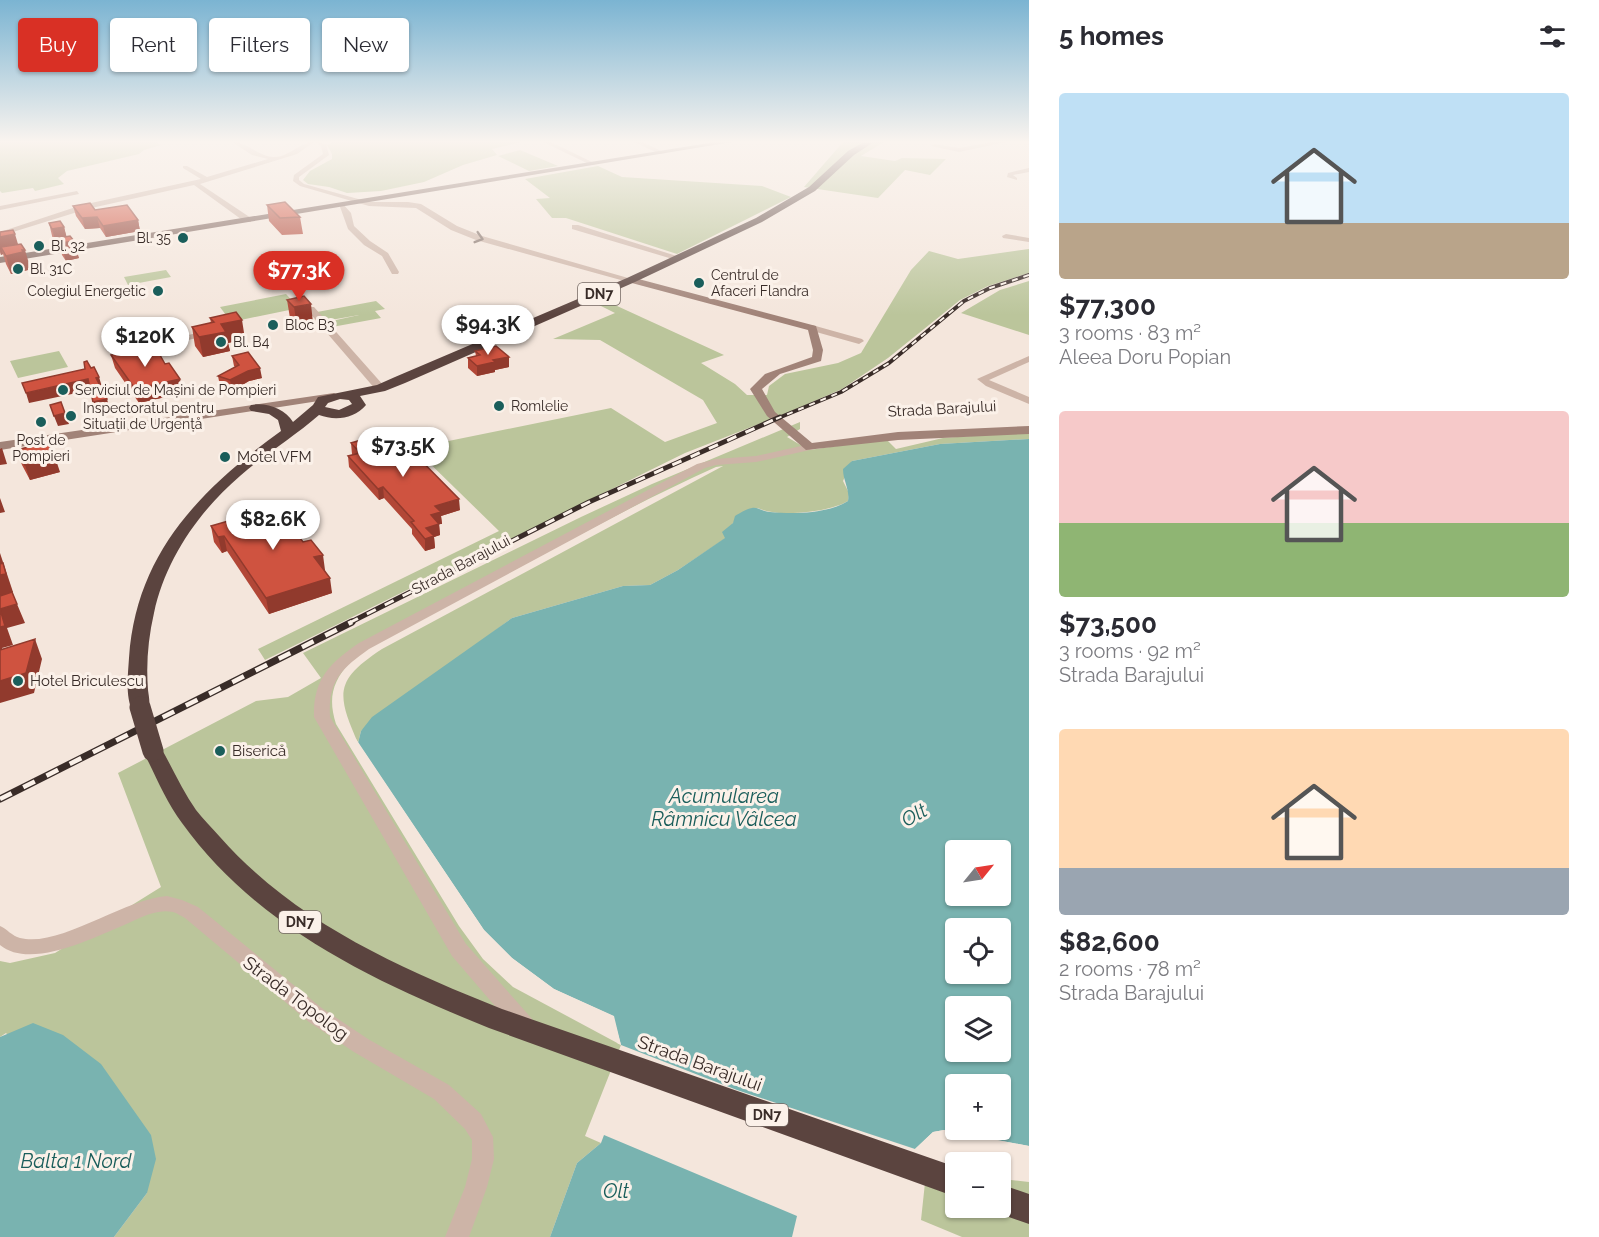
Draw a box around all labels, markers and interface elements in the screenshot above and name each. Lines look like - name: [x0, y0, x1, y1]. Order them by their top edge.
- chip: Buy: [18, 18, 98, 72]
- chip: Rent: [110, 18, 197, 72]
- chip: Filters: [209, 18, 310, 72]
- chip: New: [322, 18, 409, 72]
- icon: filters: [1536, 20, 1569, 53]
- text: 5 homes: [1059, 21, 1164, 51]
- icon: home: [1260, 132, 1368, 240]
- place label: Bl. 35: [137, 230, 171, 246]
- marker: Bl. 35: [176, 231, 190, 245]
- one-way arrow: [473, 231, 484, 243]
- place label: Bl. 32: [51, 238, 85, 254]
- marker: Bl. 32: [32, 239, 46, 253]
- pin: $77.3K: [250, 251, 348, 302]
- text: $77.3K: [267, 258, 331, 282]
- place label: Bl. 31C: [30, 261, 73, 277]
- marker: Bl. 31C: [11, 262, 25, 276]
- place label: Centrul de Afaceri Flandra: [711, 267, 809, 299]
- marker: Centrul de Afaceri Flandra: [692, 276, 706, 290]
- place label: Colegiul Energetic: [27, 283, 146, 299]
- road number: DN7: [578, 283, 620, 305]
- marker: Colegiul Energetic: [151, 284, 165, 298]
- text: $77,300: [1059, 291, 1156, 321]
- pin: $94.3K: [439, 305, 537, 356]
- text: $94.3K: [456, 312, 520, 336]
- pin: $120K: [103, 317, 187, 368]
- place label: Bloc B3: [285, 317, 335, 333]
- marker: Bloc B3: [266, 318, 280, 332]
- text: 3 rooms · 83 m²: [1059, 321, 1201, 345]
- text: $120K: [115, 324, 175, 348]
- place label: Bl. B4: [233, 334, 270, 350]
- marker: Bl. B4: [214, 335, 228, 349]
- text: Aleea Doru Popian: [1059, 345, 1231, 369]
- place label: Serviciul de Mașini de Pompieri: [75, 382, 276, 398]
- marker: Serviciul de Mașini de Pompieri: [56, 383, 70, 397]
- street label: Strada Barajului: [887, 397, 997, 421]
- place label: Romlelie: [511, 398, 568, 414]
- marker: Romlelie: [492, 399, 506, 413]
- place label: Inspectoratul pentru Situații de Urgență: [83, 400, 214, 432]
- marker: Inspectoratul pentru Situații de Urgență: [64, 409, 78, 423]
- marker: Post de Pompieri: [34, 415, 48, 429]
- pin: $73.5K: [354, 427, 452, 478]
- place label: Post de Pompieri: [12, 432, 70, 464]
- text: $73.5K: [371, 434, 435, 458]
- place label: Motel VFM: [237, 448, 312, 466]
- marker: Motel VFM: [218, 450, 232, 464]
- icon: home: [1260, 450, 1368, 558]
- pin: $82.6K: [224, 500, 322, 551]
- text: $82.6K: [240, 507, 306, 531]
- street label: Strada Barajului: [409, 532, 513, 598]
- text: $73,500: [1059, 609, 1157, 639]
- text: 3 rooms · 92 m²: [1059, 639, 1201, 663]
- text: Strada Barajului: [1059, 663, 1204, 687]
- place label: Hotel Briculescu: [30, 672, 144, 690]
- marker: Hotel Briculescu: [11, 674, 25, 688]
- place label: Biserică: [232, 742, 286, 760]
- marker: Biserică: [213, 744, 227, 758]
- icon: home: [1260, 768, 1368, 876]
- water label: Acumularea Râmnicu Vâlcea: [651, 784, 797, 831]
- water label: Olt: [897, 798, 932, 832]
- north arrow: [945, 840, 1011, 906]
- map controls: [945, 840, 1011, 1218]
- road number: DN7: [279, 911, 321, 933]
- button: locate: [945, 918, 1011, 984]
- text: $82,600: [1059, 927, 1160, 957]
- street label: Strada Topolog: [239, 952, 353, 1044]
- text: 2 rooms · 78 m²: [1059, 957, 1201, 981]
- text: Strada Barajului: [1059, 981, 1204, 1005]
- button: layers: [945, 996, 1011, 1062]
- street label: Strada Barajului: [635, 1031, 765, 1095]
- button: +: [945, 1074, 1011, 1140]
- road number: DN7: [746, 1104, 788, 1126]
- water label: Balta 1 Nord: [20, 1149, 133, 1173]
- button: −: [945, 1152, 1011, 1218]
- water label: Olt: [603, 1179, 630, 1203]

